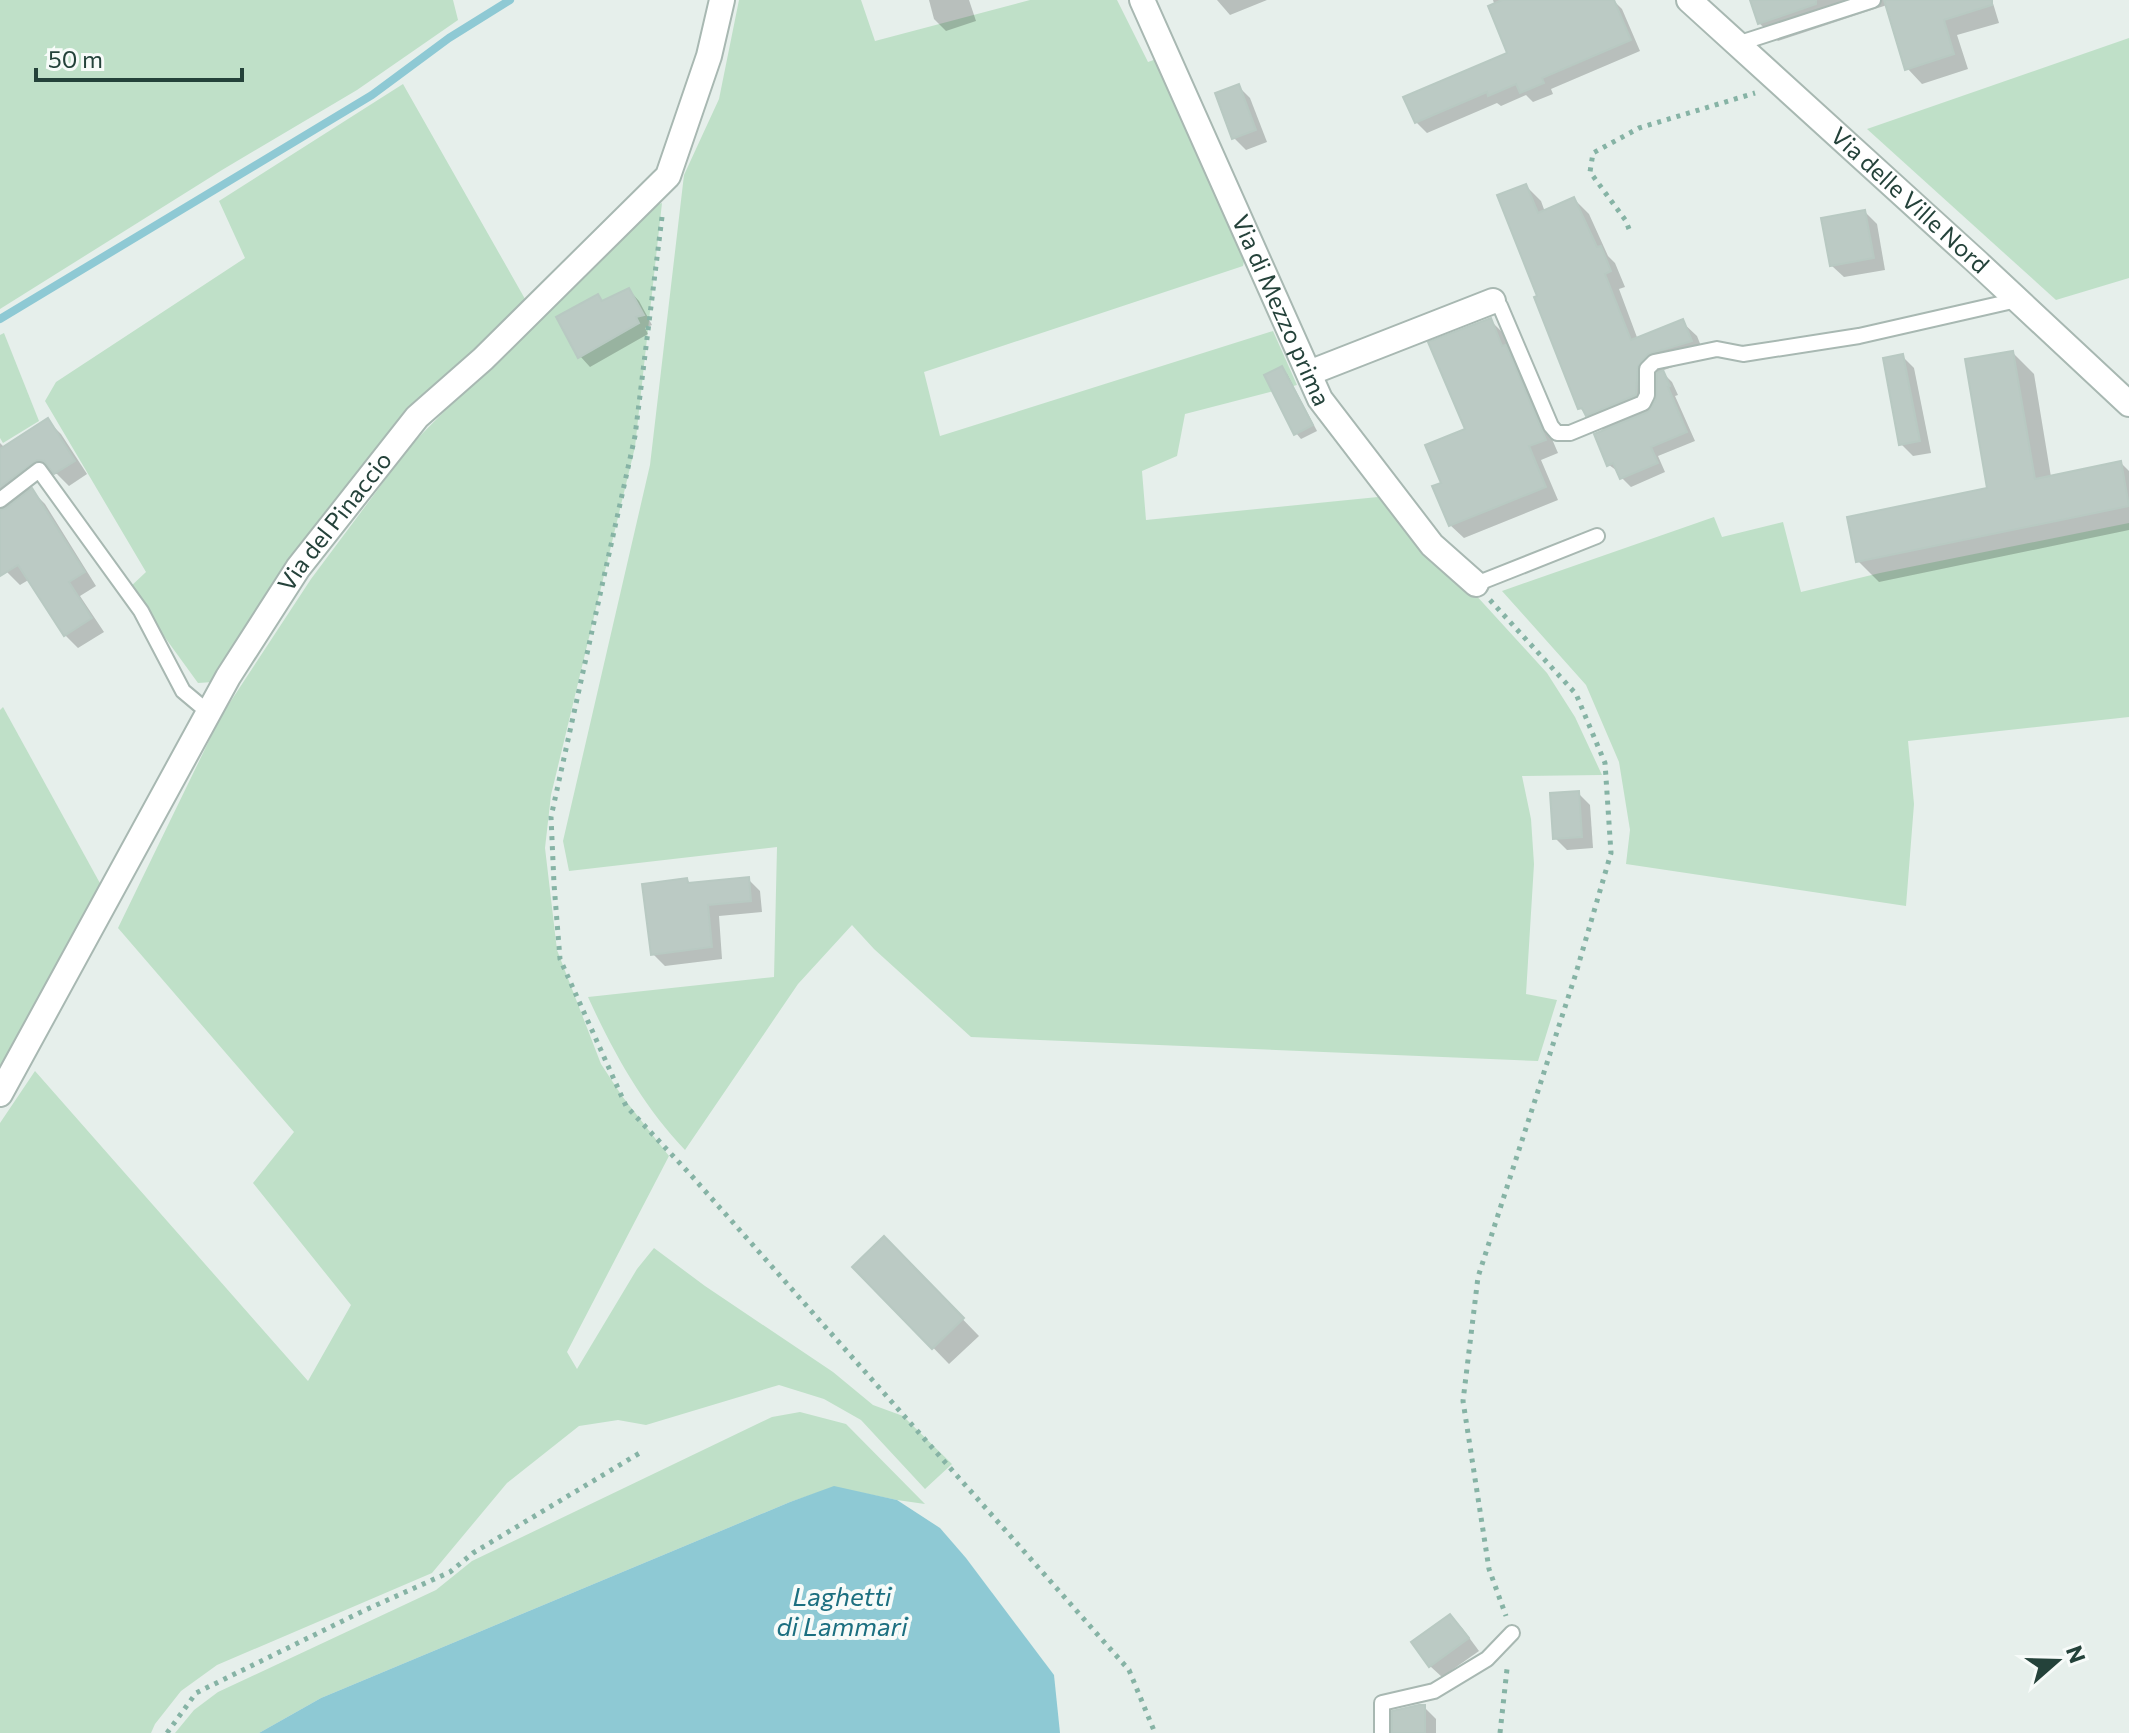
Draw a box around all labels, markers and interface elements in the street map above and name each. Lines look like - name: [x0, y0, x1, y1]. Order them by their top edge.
- scale bar: [36, 32, 242, 82]
- text: 50 m: [48, 44, 103, 73]
- street label: Via delle Ville Nord: [1825, 120, 1996, 279]
- street label: Via di Mezzo prima: [1227, 210, 1337, 410]
- street label: Via del Pinaccio: [271, 445, 397, 596]
- water label: Laghetti di Lammari: [776, 1580, 909, 1641]
- north arrow: [2017, 1621, 2097, 1701]
- text: N: [2061, 1642, 2092, 1666]

